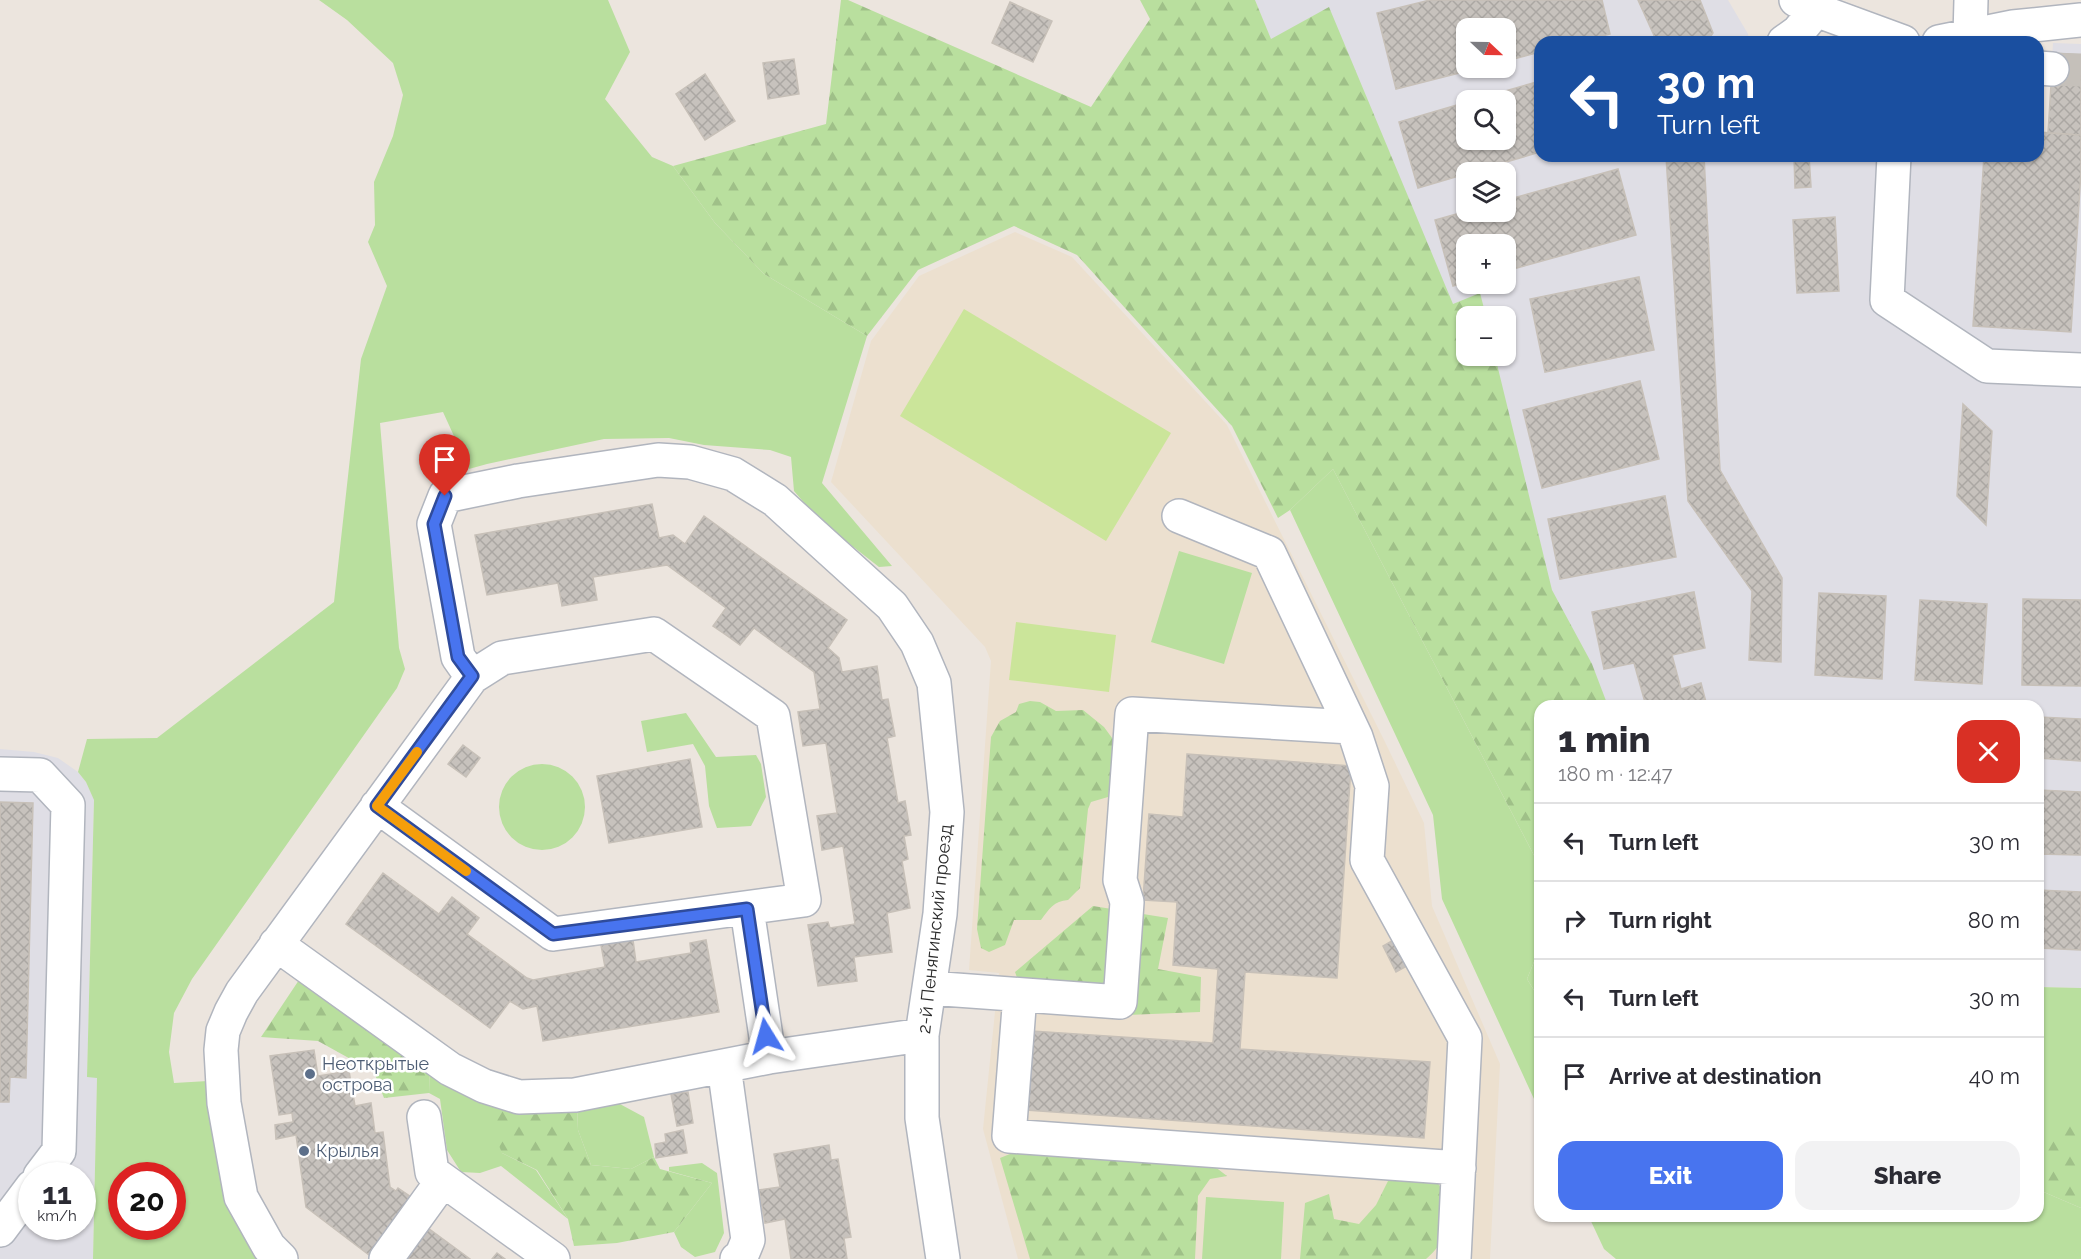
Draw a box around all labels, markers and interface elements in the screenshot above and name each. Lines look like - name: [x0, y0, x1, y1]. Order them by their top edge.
- north arrow: [1456, 18, 1516, 78]
- map controls: [1456, 18, 1516, 366]
- text: 30 m: [1657, 59, 1755, 108]
- icon: left: [1558, 60, 1636, 138]
- button: search: [1456, 90, 1516, 150]
- text: Turn left: [1657, 109, 1760, 140]
- button: layers: [1456, 162, 1516, 222]
- button: +: [1456, 234, 1516, 294]
- button: −: [1456, 306, 1516, 366]
- pin: [419, 434, 470, 496]
- icon: arrive: [428, 443, 461, 476]
- text: 1 min: [1558, 718, 1650, 760]
- button: close: [1957, 720, 2020, 783]
- text: 180 m · 12:47: [1558, 762, 1672, 786]
- street label: 2-й Пенягинский проезд: [913, 823, 956, 1035]
- icon: left: [1558, 826, 1591, 859]
- text: Turn left: [1609, 829, 1699, 855]
- text: 30 m: [1969, 829, 2020, 855]
- icon: right: [1558, 904, 1591, 937]
- text: Turn right: [1609, 907, 1712, 933]
- text: 80 m: [1968, 907, 2020, 933]
- icon: left: [1558, 982, 1591, 1015]
- text: Turn left: [1609, 985, 1699, 1011]
- text: 30 m: [1969, 985, 2020, 1011]
- position arrow: [734, 1004, 798, 1068]
- place label: Неоткрытые острова: [322, 1053, 429, 1095]
- icon: arrive: [1558, 1060, 1591, 1093]
- text: Arrive at destination: [1609, 1063, 1822, 1089]
- text: 40 m: [1969, 1063, 2020, 1089]
- marker: Неоткрытые острова: [303, 1067, 317, 1081]
- place label: Крылья: [316, 1140, 379, 1161]
- button: Exit: [1558, 1141, 1783, 1210]
- button: Share: [1795, 1141, 2020, 1210]
- marker: Крылья: [297, 1144, 311, 1158]
- speed limit sign: 20: [108, 1162, 186, 1240]
- text: 11: [42, 1176, 72, 1211]
- text: km/h: [37, 1207, 77, 1225]

